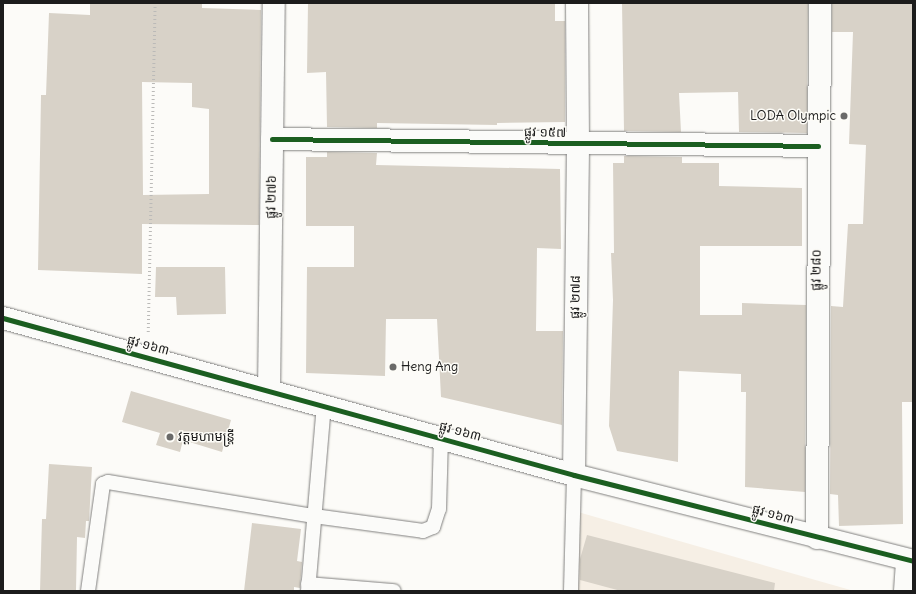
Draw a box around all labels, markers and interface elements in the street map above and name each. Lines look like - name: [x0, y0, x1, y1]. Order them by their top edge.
- place label: LODA Olympic: [750, 108, 836, 124]
- marker: LODA Olympic: [839, 111, 849, 121]
- street label: ផ្លូវ ១៥៧: [524, 125, 566, 141]
- street label: ផ្លូវ ២៧៦: [264, 175, 280, 219]
- street label: ផ្លូវ ២៨០: [809, 249, 825, 291]
- street label: ផ្លូវ ២៧៨: [568, 275, 584, 319]
- street label: ផ្លូវ ១៦៣: [125, 333, 171, 359]
- place label: Heng Ang: [401, 359, 458, 375]
- marker: Heng Ang: [388, 362, 398, 372]
- street label: ផ្លូវ ១៦៣: [437, 419, 483, 445]
- place label: វត្តមហាមន្រ្តី: [178, 429, 235, 445]
- marker: វត្តមហាមន្រ្តី: [165, 432, 175, 442]
- street label: ផ្លូវ ១៦៣: [750, 502, 796, 528]

